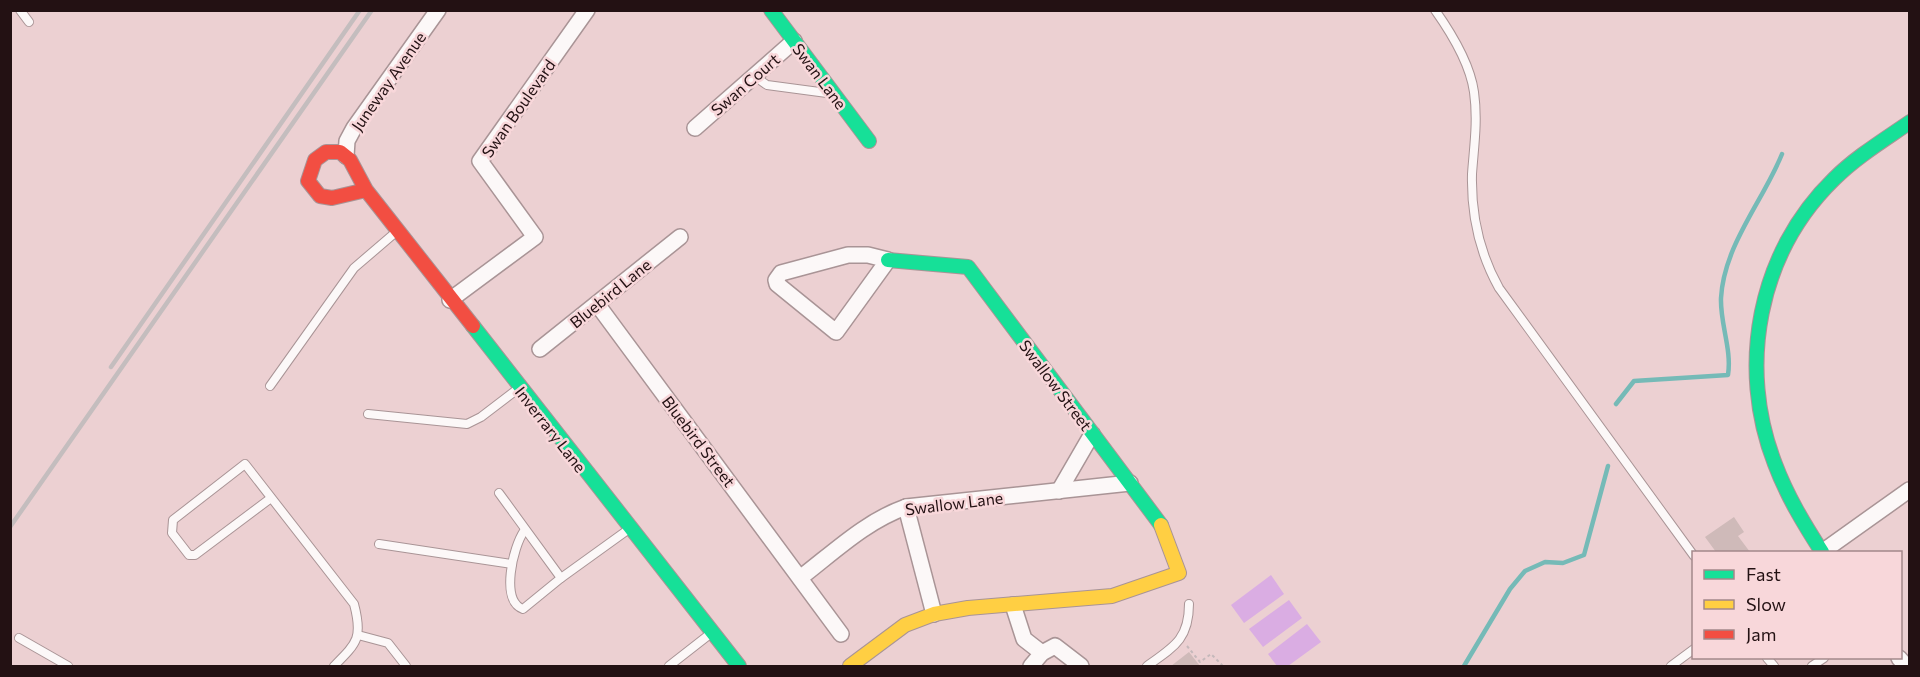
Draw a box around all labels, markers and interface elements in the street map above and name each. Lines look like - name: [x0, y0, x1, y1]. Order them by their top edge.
- street label: Juneway Avenue: [347, 28, 429, 134]
- street label: Swan Lane: [789, 39, 851, 113]
- street label: Swan Court: [707, 49, 784, 119]
- street label: Swan Boulevard: [477, 55, 559, 161]
- street label: Bluebird Lane: [566, 254, 654, 332]
- street label: Swallow Street: [1016, 336, 1097, 434]
- street label: Inverrary Lane: [512, 382, 590, 476]
- street label: Bluebird Street: [659, 392, 740, 491]
- street label: Swallow Lane: [904, 488, 1004, 518]
- legend: [1692, 551, 1902, 659]
- text: Fast: [1746, 563, 1781, 585]
- text: Slow: [1746, 593, 1786, 615]
- text: Jam: [1746, 623, 1776, 645]

